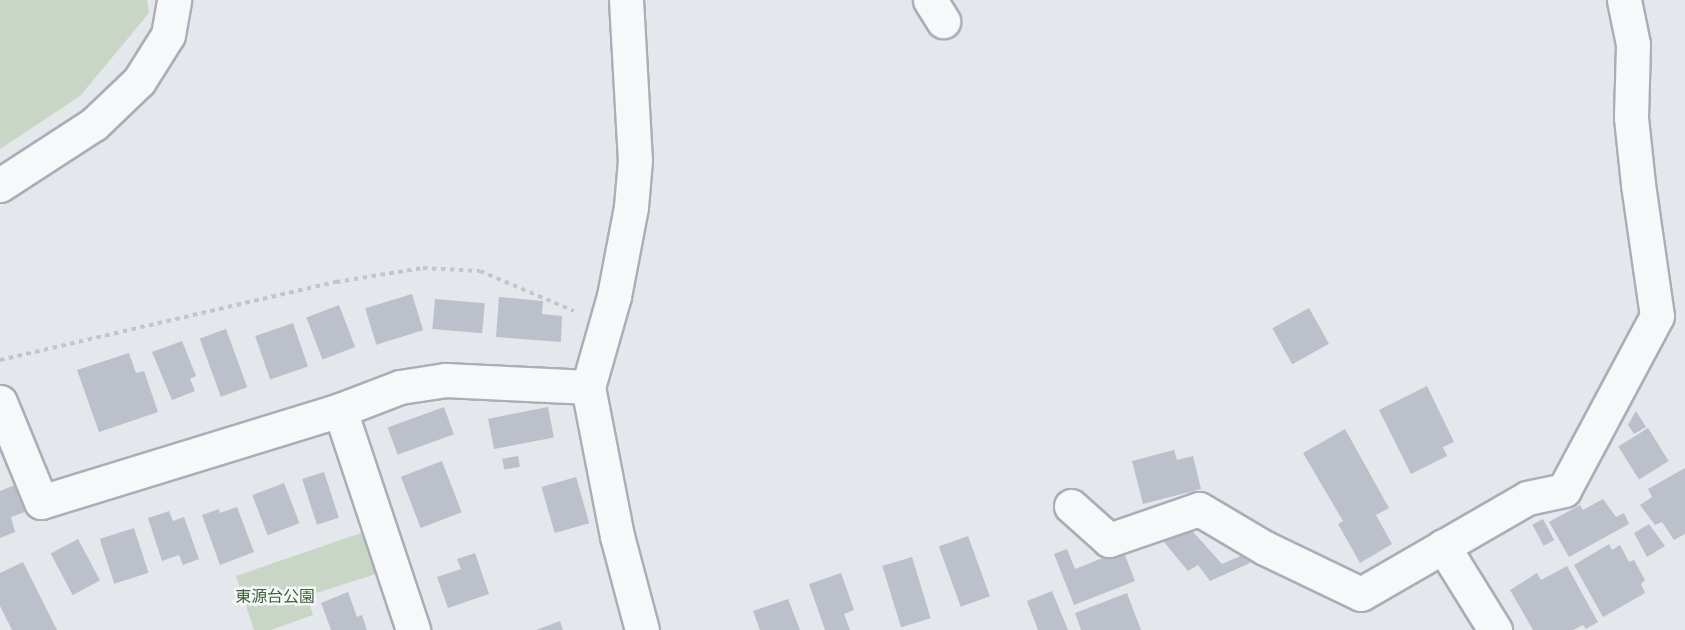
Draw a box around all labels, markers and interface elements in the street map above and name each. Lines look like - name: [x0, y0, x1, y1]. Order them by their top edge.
- park label: 東源台公園: [235, 586, 315, 606]

